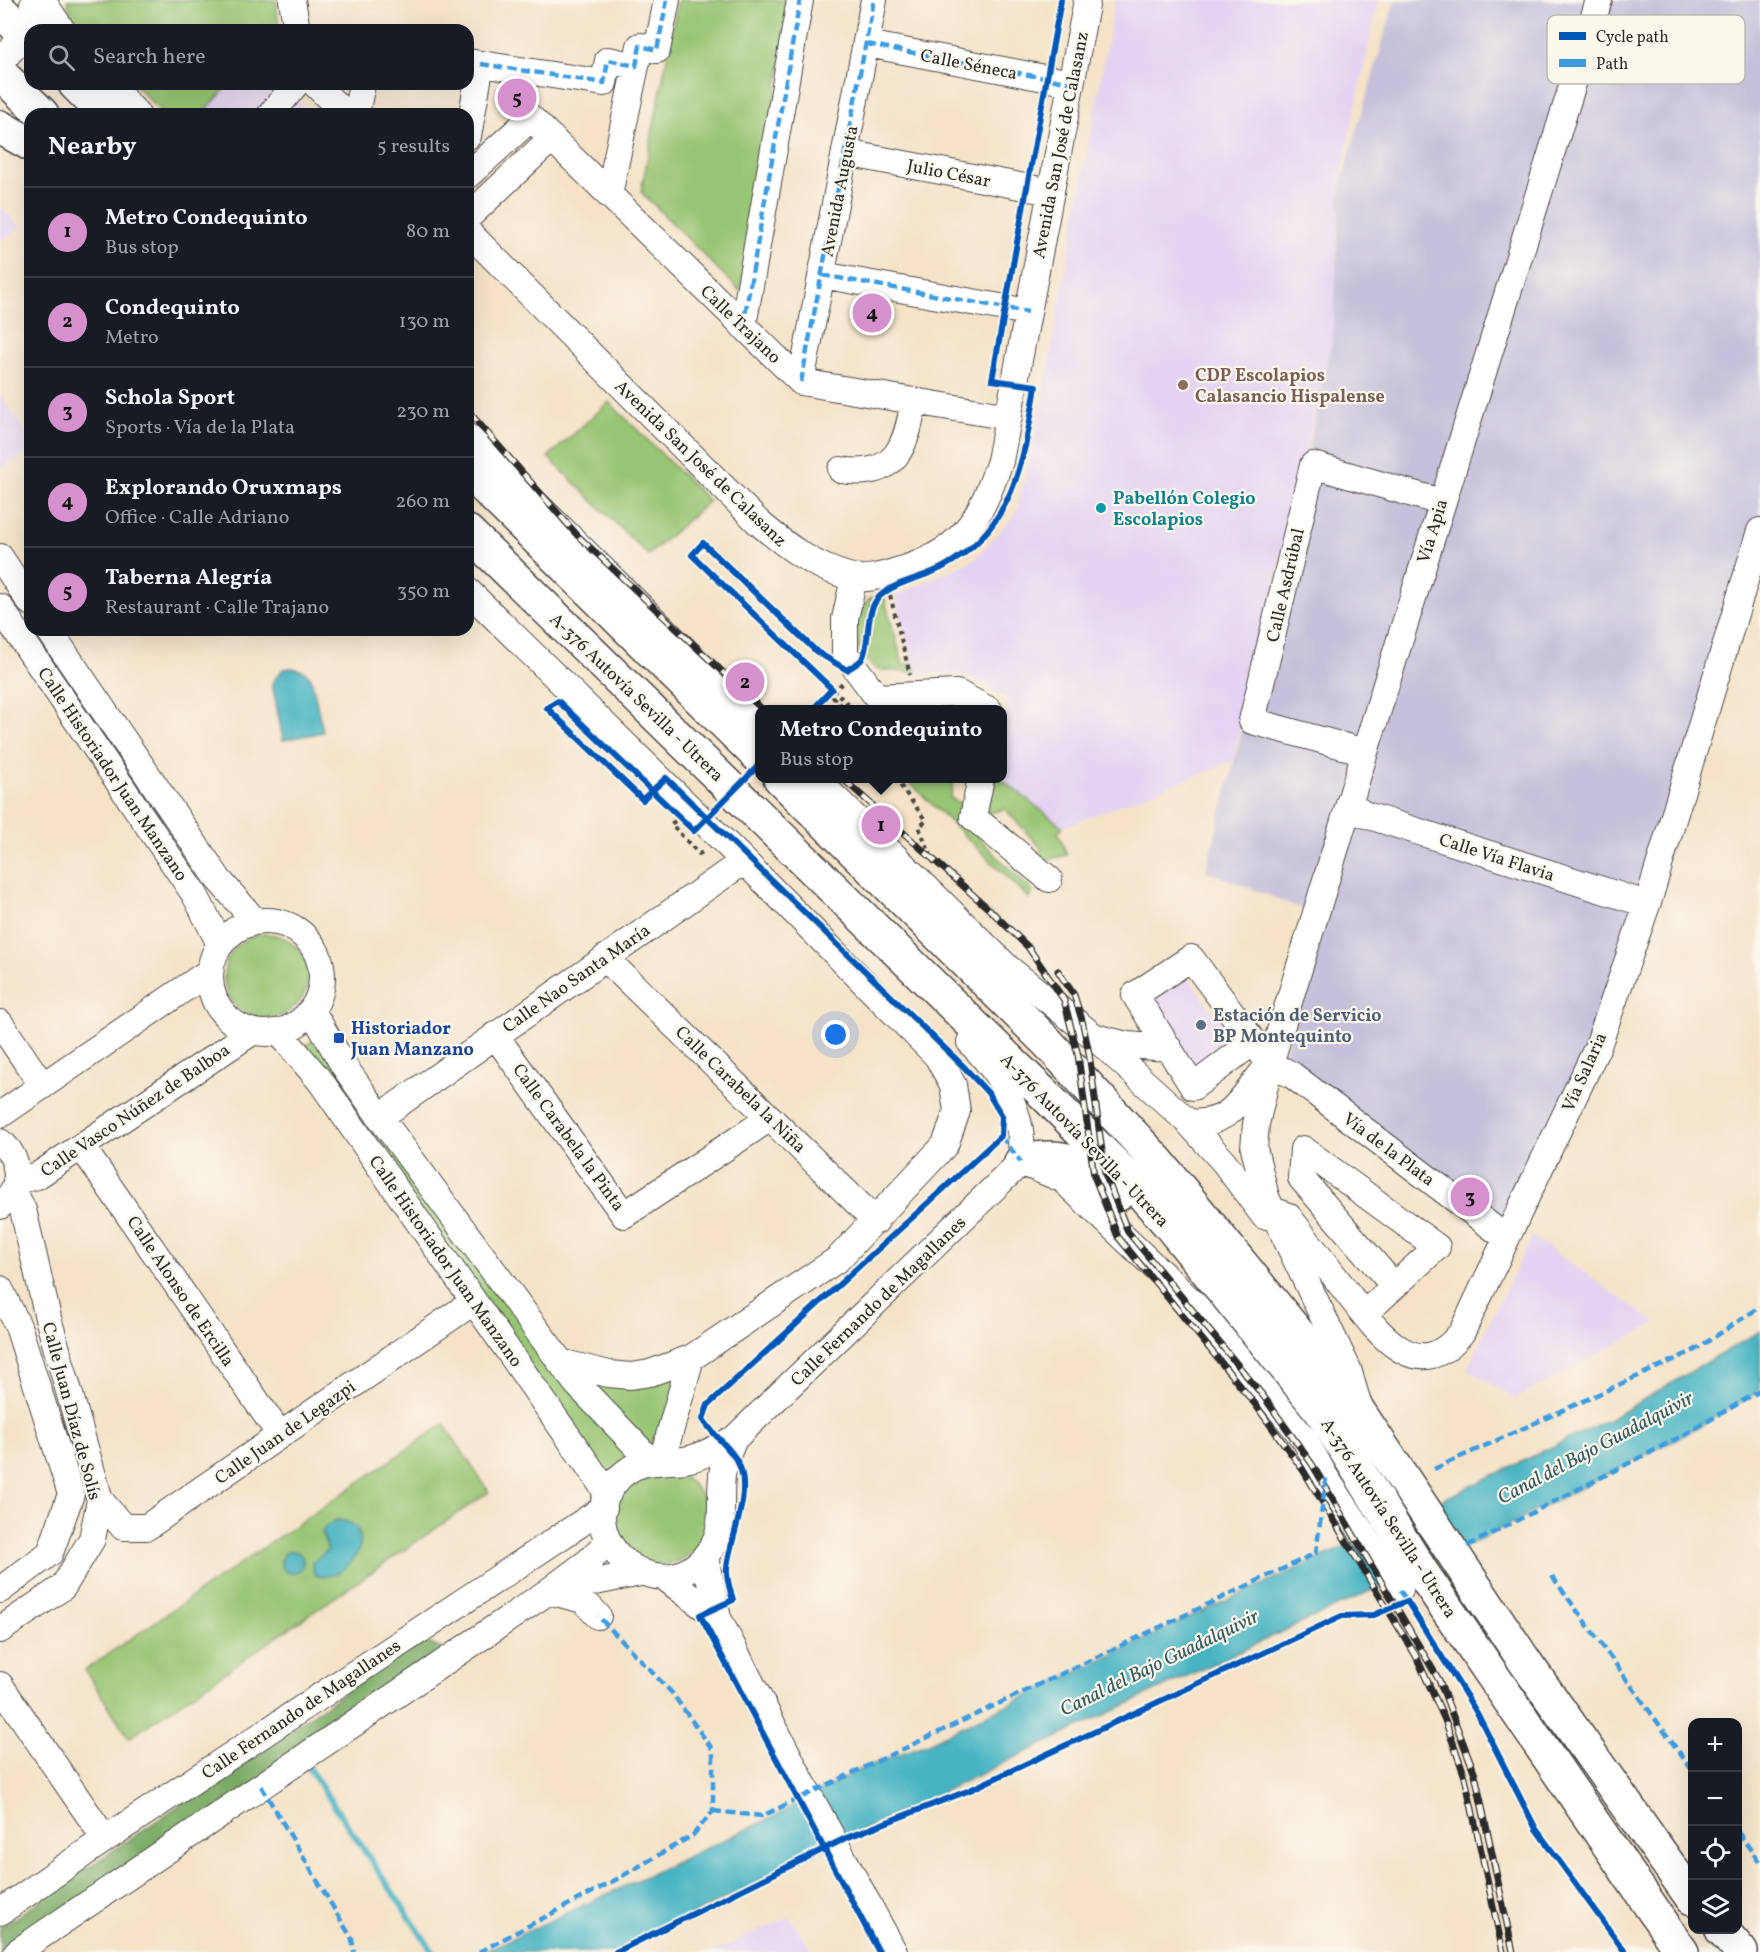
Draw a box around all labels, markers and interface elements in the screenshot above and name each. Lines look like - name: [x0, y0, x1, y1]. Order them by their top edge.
- legend: [1547, 15, 1745, 84]
- search box: [24, 24, 474, 90]
- text: Cycle path: [1596, 27, 1669, 49]
- street label: Avenida San José de Calasanz: [1027, 30, 1096, 261]
- icon: search: [45, 41, 78, 74]
- text: Search here: [93, 42, 206, 73]
- street label: Calle Séneca: [918, 44, 1019, 87]
- text: Path: [1596, 54, 1628, 76]
- pin: 5: [498, 76, 536, 120]
- street label: Avenida Augusta: [815, 124, 865, 259]
- text: Nearby: [48, 129, 137, 165]
- text: 5 results: [377, 133, 450, 161]
- street label: Julio César: [905, 154, 993, 195]
- text: Metro Condequinto: [105, 203, 308, 234]
- text: 1: [63, 218, 72, 246]
- text: 80 m: [406, 218, 450, 246]
- text: Bus stop: [105, 234, 179, 262]
- street label: Calle Trajano: [694, 280, 786, 370]
- pin: 4: [852, 290, 892, 336]
- text: Condequinto: [105, 293, 240, 324]
- text: 2: [62, 308, 73, 336]
- text: 130 m: [399, 308, 450, 336]
- text: Metro: [105, 324, 159, 352]
- place label: CDP Escolapios Calasancio Hispalense: [1195, 364, 1385, 410]
- street label: Avenida San José de Calasanz: [608, 375, 792, 553]
- marker: CDP Escolapios Calasancio Hispalense: [1176, 378, 1190, 392]
- text: Schola Sport: [105, 383, 235, 414]
- text: 3: [62, 398, 73, 426]
- text: 230 m: [396, 398, 450, 426]
- text: Sports · Vía de la Plata: [105, 414, 295, 442]
- text: Explorando Oruxmaps: [105, 473, 342, 504]
- place label: Pabellón Colegio Escolapios: [1113, 487, 1256, 533]
- text: 4: [61, 488, 74, 516]
- text: 260 m: [395, 488, 450, 516]
- street label: Vía Apia: [1412, 496, 1455, 567]
- marker: Pabellón Colegio Escolapios: [1094, 501, 1108, 515]
- text: Office · Calle Adriano: [105, 504, 289, 532]
- street label: Calle Asdrúbal: [1261, 526, 1312, 645]
- text: Taberna Alegría: [105, 563, 272, 594]
- text: 5: [63, 578, 72, 606]
- text: 350 m: [397, 578, 450, 606]
- text: Restaurant · Calle Trajano: [105, 594, 329, 622]
- street label: A-376 Autovía Sevilla - Utrera: [543, 608, 729, 788]
- pin: 2: [726, 660, 764, 704]
- street label: Calle Historiador Juan Manzano: [31, 663, 193, 887]
- popup: [755, 705, 1007, 783]
- text: Metro Condequinto: [780, 715, 982, 746]
- text: Bus stop: [780, 746, 853, 774]
- pin: 1: [862, 802, 900, 848]
- street label: Calle Vía Flavia: [1436, 828, 1558, 889]
- street label: Calle Nao Santa María: [498, 919, 656, 1040]
- place label: Estación de Servicio BP Montequinto: [1213, 1004, 1382, 1050]
- place label: Historiador Juan Manzano: [350, 1017, 474, 1063]
- marker: Estación de Servicio BP Montequinto: [1194, 1018, 1208, 1032]
- your location: [821, 1020, 850, 1049]
- street label: Calle Carabela la Niña: [669, 1021, 811, 1159]
- street label: Vía Salaria: [1557, 1029, 1614, 1116]
- marker: Historiador Juan Manzano: [332, 1031, 346, 1045]
- street label: Calle Vasco Núñez de Balboa: [36, 1038, 235, 1184]
- street label: A-376 Autovía Sevilla - Utrera: [994, 1048, 1174, 1234]
- street label: Calle Carabela la Pinta: [506, 1059, 630, 1217]
- street label: Vía de la Plata: [1337, 1107, 1439, 1193]
- street label: Calle Historiador Juan Manzano: [362, 1151, 528, 1373]
- pin: 3: [1450, 1174, 1490, 1220]
- street label: Calle Fernando de Magallanes: [786, 1211, 972, 1393]
- street label: Calle Alonso de Ercilla: [120, 1212, 240, 1372]
- street label: Calle Juan Díaz de Solís: [35, 1320, 106, 1503]
- street label: Calle Juan de Legazpi: [210, 1375, 361, 1491]
- water label: Canal del Bajo Guadalquivir: [1493, 1385, 1699, 1512]
- street label: A-376 Autovía Sevilla - Utrera: [1314, 1414, 1462, 1624]
- water label: Canal del Bajo Guadalquivir: [1056, 1603, 1265, 1724]
- street label: Calle Fernando de Magallanes: [197, 1634, 406, 1786]
- map controls: [1688, 1718, 1742, 1934]
- button: +: [1688, 1718, 1742, 1772]
- button: −: [1688, 1772, 1742, 1826]
- button: locate: [1688, 1826, 1742, 1880]
- button: layers: [1688, 1880, 1742, 1934]

